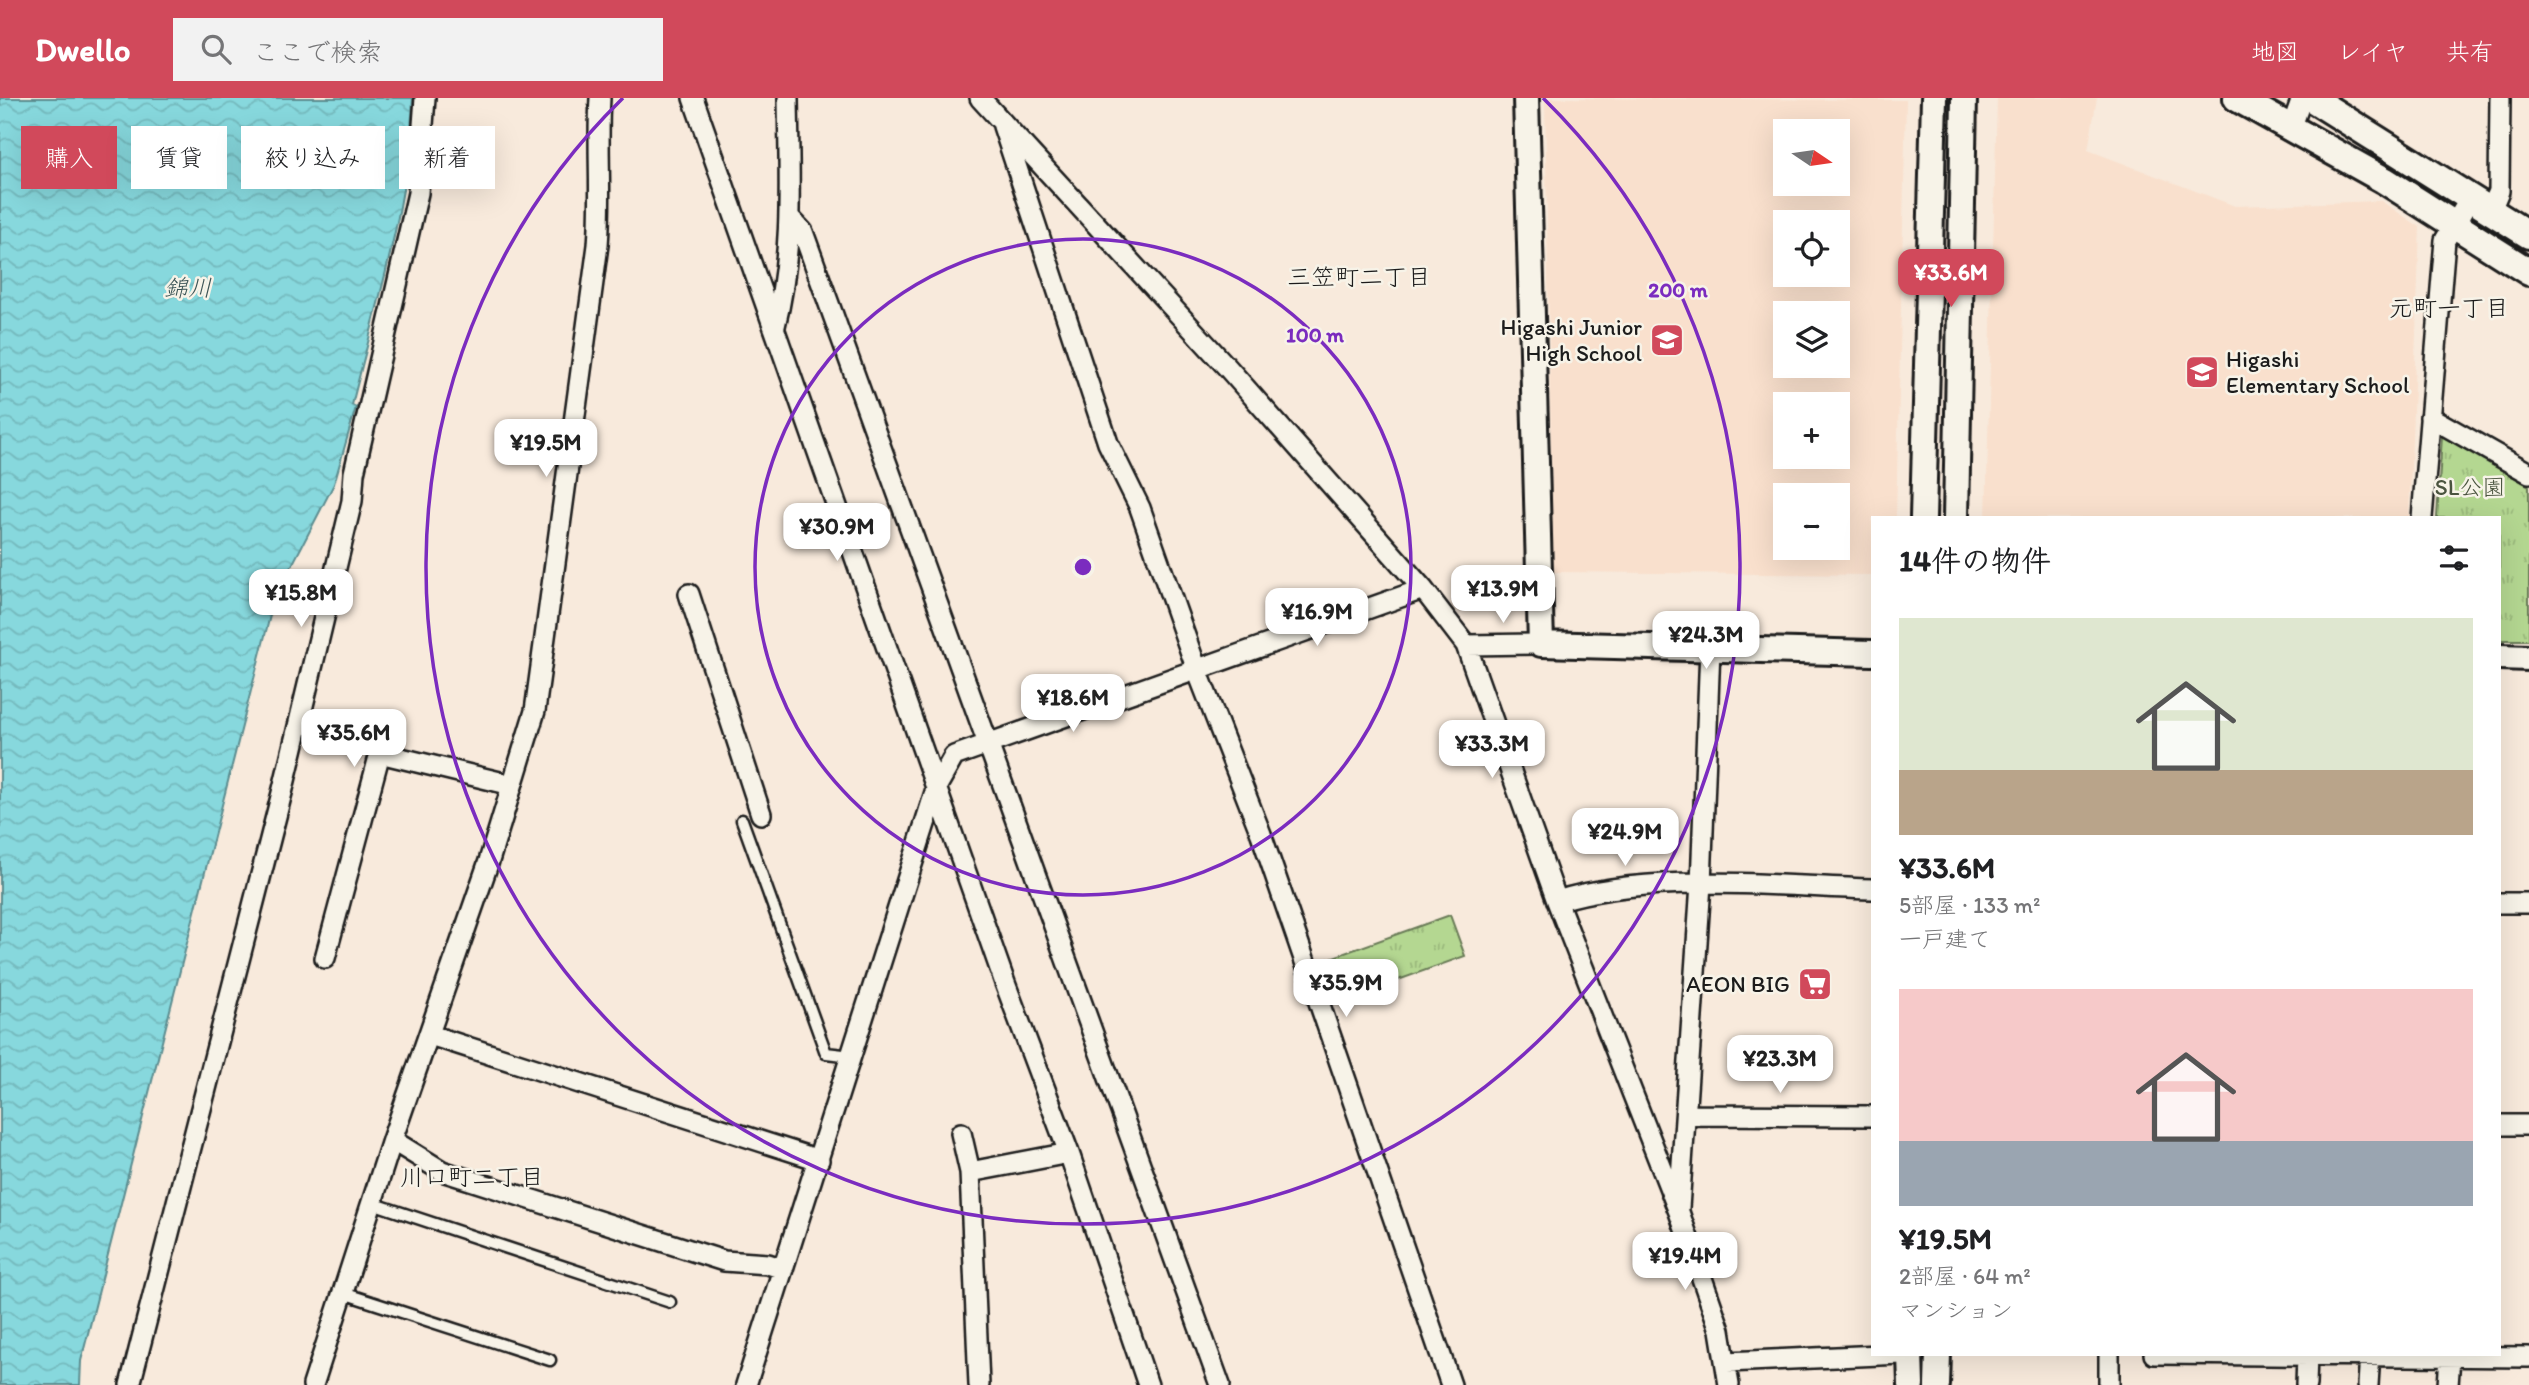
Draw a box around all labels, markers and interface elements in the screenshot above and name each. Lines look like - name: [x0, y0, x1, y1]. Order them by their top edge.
- search box: [173, 18, 663, 81]
- text: Dwello: [35, 30, 131, 69]
- icon: search: [197, 30, 235, 68]
- text: ここで検索: [253, 36, 383, 68]
- text: 地図: [2251, 37, 2299, 66]
- text: レイヤ: [2337, 37, 2408, 66]
- text: 共有: [2446, 37, 2494, 66]
- north arrow: [1773, 119, 1850, 196]
- map controls: [1773, 119, 1850, 560]
- chip: 購入: [21, 126, 117, 189]
- chip: 賃貸: [131, 126, 227, 189]
- chip: 絞り込み: [241, 126, 385, 189]
- chip: 新着: [399, 126, 495, 189]
- button: locate: [1773, 210, 1850, 287]
- pin: ¥33.6M: [1894, 250, 2008, 309]
- text: ¥33.6M: [1914, 258, 1988, 286]
- district label: 三笠町二丁目: [1287, 262, 1431, 291]
- water label: 錦川: [164, 273, 212, 302]
- text: 200 m: [1648, 277, 1708, 302]
- district label: 元町一丁目: [2389, 293, 2509, 322]
- button: layers: [1773, 301, 1850, 378]
- place label: Higashi Junior High School: [1501, 313, 1642, 367]
- school or university icon: Higashi Junior High School: [1648, 321, 1686, 359]
- text: 100 m: [1286, 322, 1344, 347]
- place label: Higashi Elementary School: [2226, 345, 2410, 399]
- school or university icon: Higashi Elementary School: [2183, 353, 2221, 391]
- button: +: [1773, 392, 1850, 469]
- pin: ¥19.5M: [489, 420, 603, 479]
- text: ¥19.5M: [510, 428, 582, 456]
- park label: SL公園: [2435, 473, 2505, 501]
- button: −: [1773, 483, 1850, 560]
- pin: ¥30.9M: [780, 504, 894, 563]
- text: ¥30.9M: [799, 512, 875, 540]
- icon: filters: [2435, 539, 2473, 577]
- text: 14件の物件: [1899, 542, 2051, 579]
- centre of rings: [1071, 555, 1095, 579]
- pin: ¥13.9M: [1446, 566, 1560, 625]
- pin: ¥15.8M: [244, 570, 358, 629]
- text: ¥13.9M: [1467, 574, 1539, 602]
- text: ¥15.8M: [265, 578, 337, 606]
- pin: ¥16.9M: [1260, 588, 1374, 648]
- text: ¥16.9M: [1281, 597, 1353, 625]
- pin: ¥24.3M: [1649, 612, 1763, 671]
- text: ¥24.3M: [1668, 620, 1744, 648]
- icon: home: [2123, 663, 2249, 789]
- pin: ¥18.6M: [1016, 674, 1130, 734]
- text: ¥18.6M: [1037, 683, 1109, 711]
- pin: ¥35.6M: [297, 710, 411, 769]
- text: ¥35.6M: [317, 718, 391, 746]
- pin: ¥33.3M: [1435, 720, 1549, 780]
- text: ¥33.3M: [1455, 729, 1529, 757]
- pin: ¥24.9M: [1568, 808, 1682, 868]
- text: ¥24.9M: [1588, 817, 1662, 845]
- text: ¥33.6M: [1899, 849, 1995, 886]
- text: 5部屋 · 133 m²: [1899, 891, 2040, 919]
- text: 一戸建て: [1899, 925, 1991, 953]
- pin: ¥35.9M: [1289, 960, 1403, 1019]
- supermarket icon: AEON BIG: [1796, 965, 1834, 1003]
- text: ¥35.9M: [1309, 968, 1383, 996]
- place label: AEON BIG: [1686, 970, 1790, 998]
- icon: home: [2123, 1034, 2249, 1160]
- pin: ¥23.3M: [1723, 1035, 1837, 1095]
- text: ¥23.3M: [1743, 1044, 1817, 1072]
- district label: 川口町二丁目: [400, 1162, 544, 1191]
- text: ¥19.5M: [1899, 1220, 1992, 1257]
- pin: ¥19.4M: [1628, 1232, 1742, 1292]
- text: ¥19.4M: [1648, 1241, 1722, 1269]
- text: 2部屋 · 64 m²: [1899, 1262, 2031, 1290]
- text: マンション: [1899, 1296, 2013, 1324]

